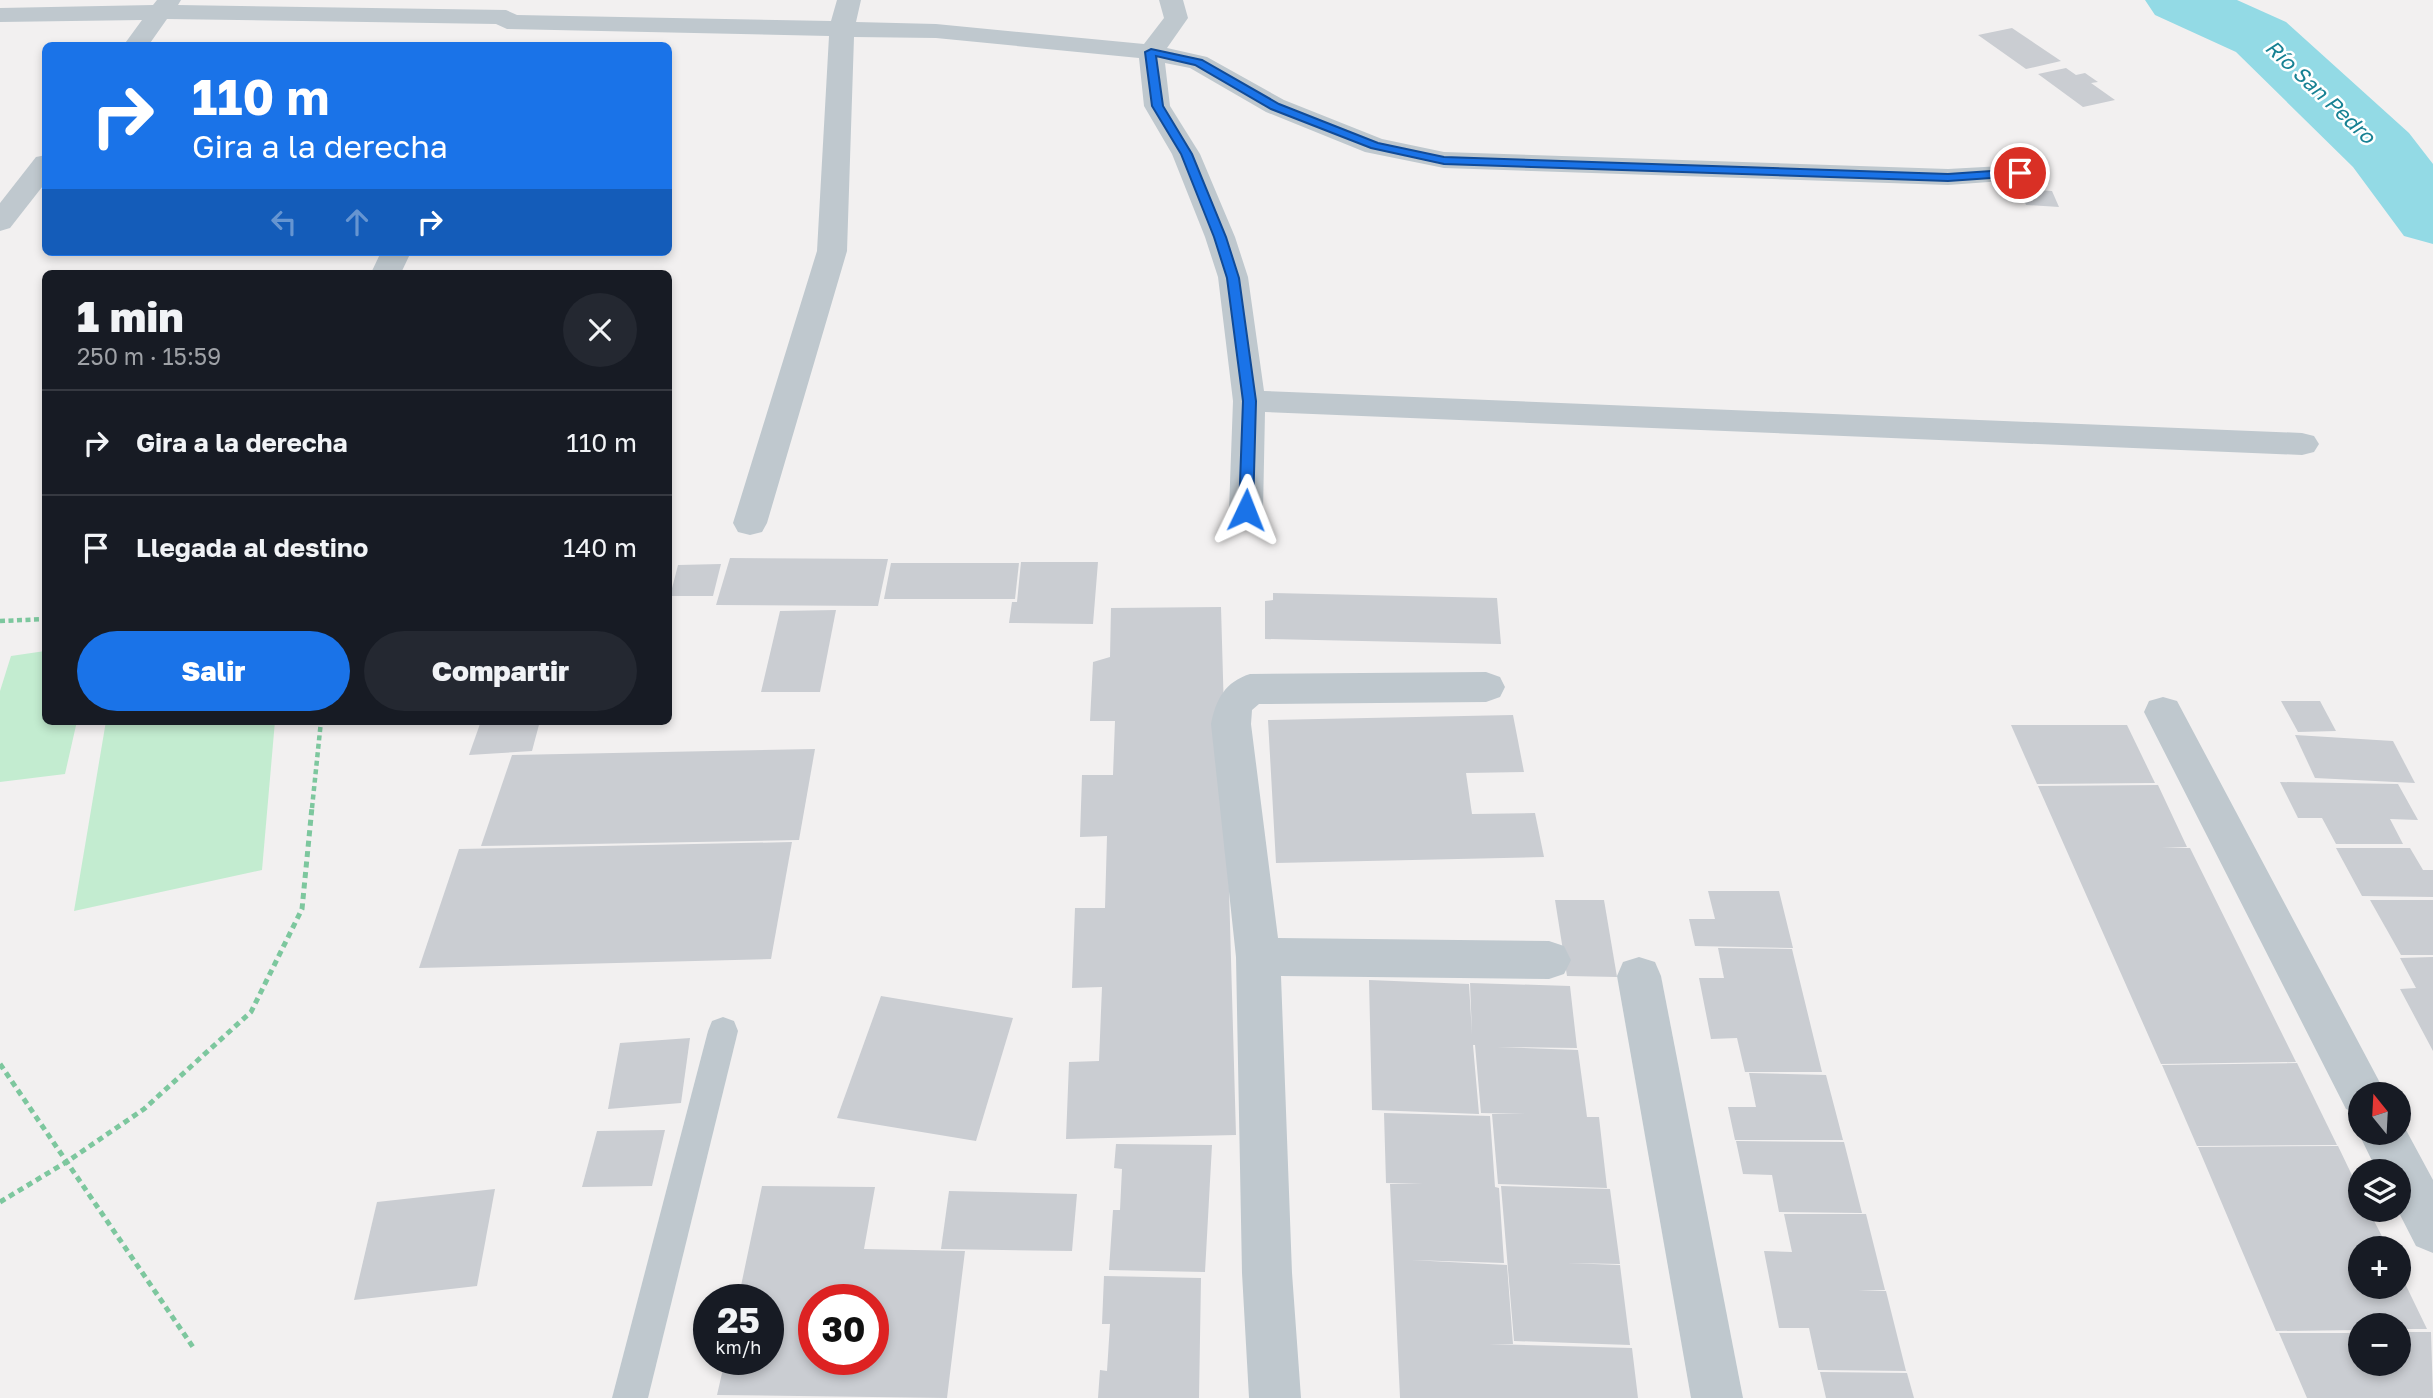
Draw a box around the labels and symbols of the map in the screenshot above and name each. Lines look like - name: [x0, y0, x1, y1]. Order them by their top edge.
- water label: Río San Pedro: [2260, 34, 2382, 150]
- pin: [1990, 143, 2050, 203]
- position arrow: [1209, 473, 1283, 547]
- north arrow: [2348, 1082, 2412, 1144]
- speed limit sign: 30: [798, 1284, 889, 1375]

